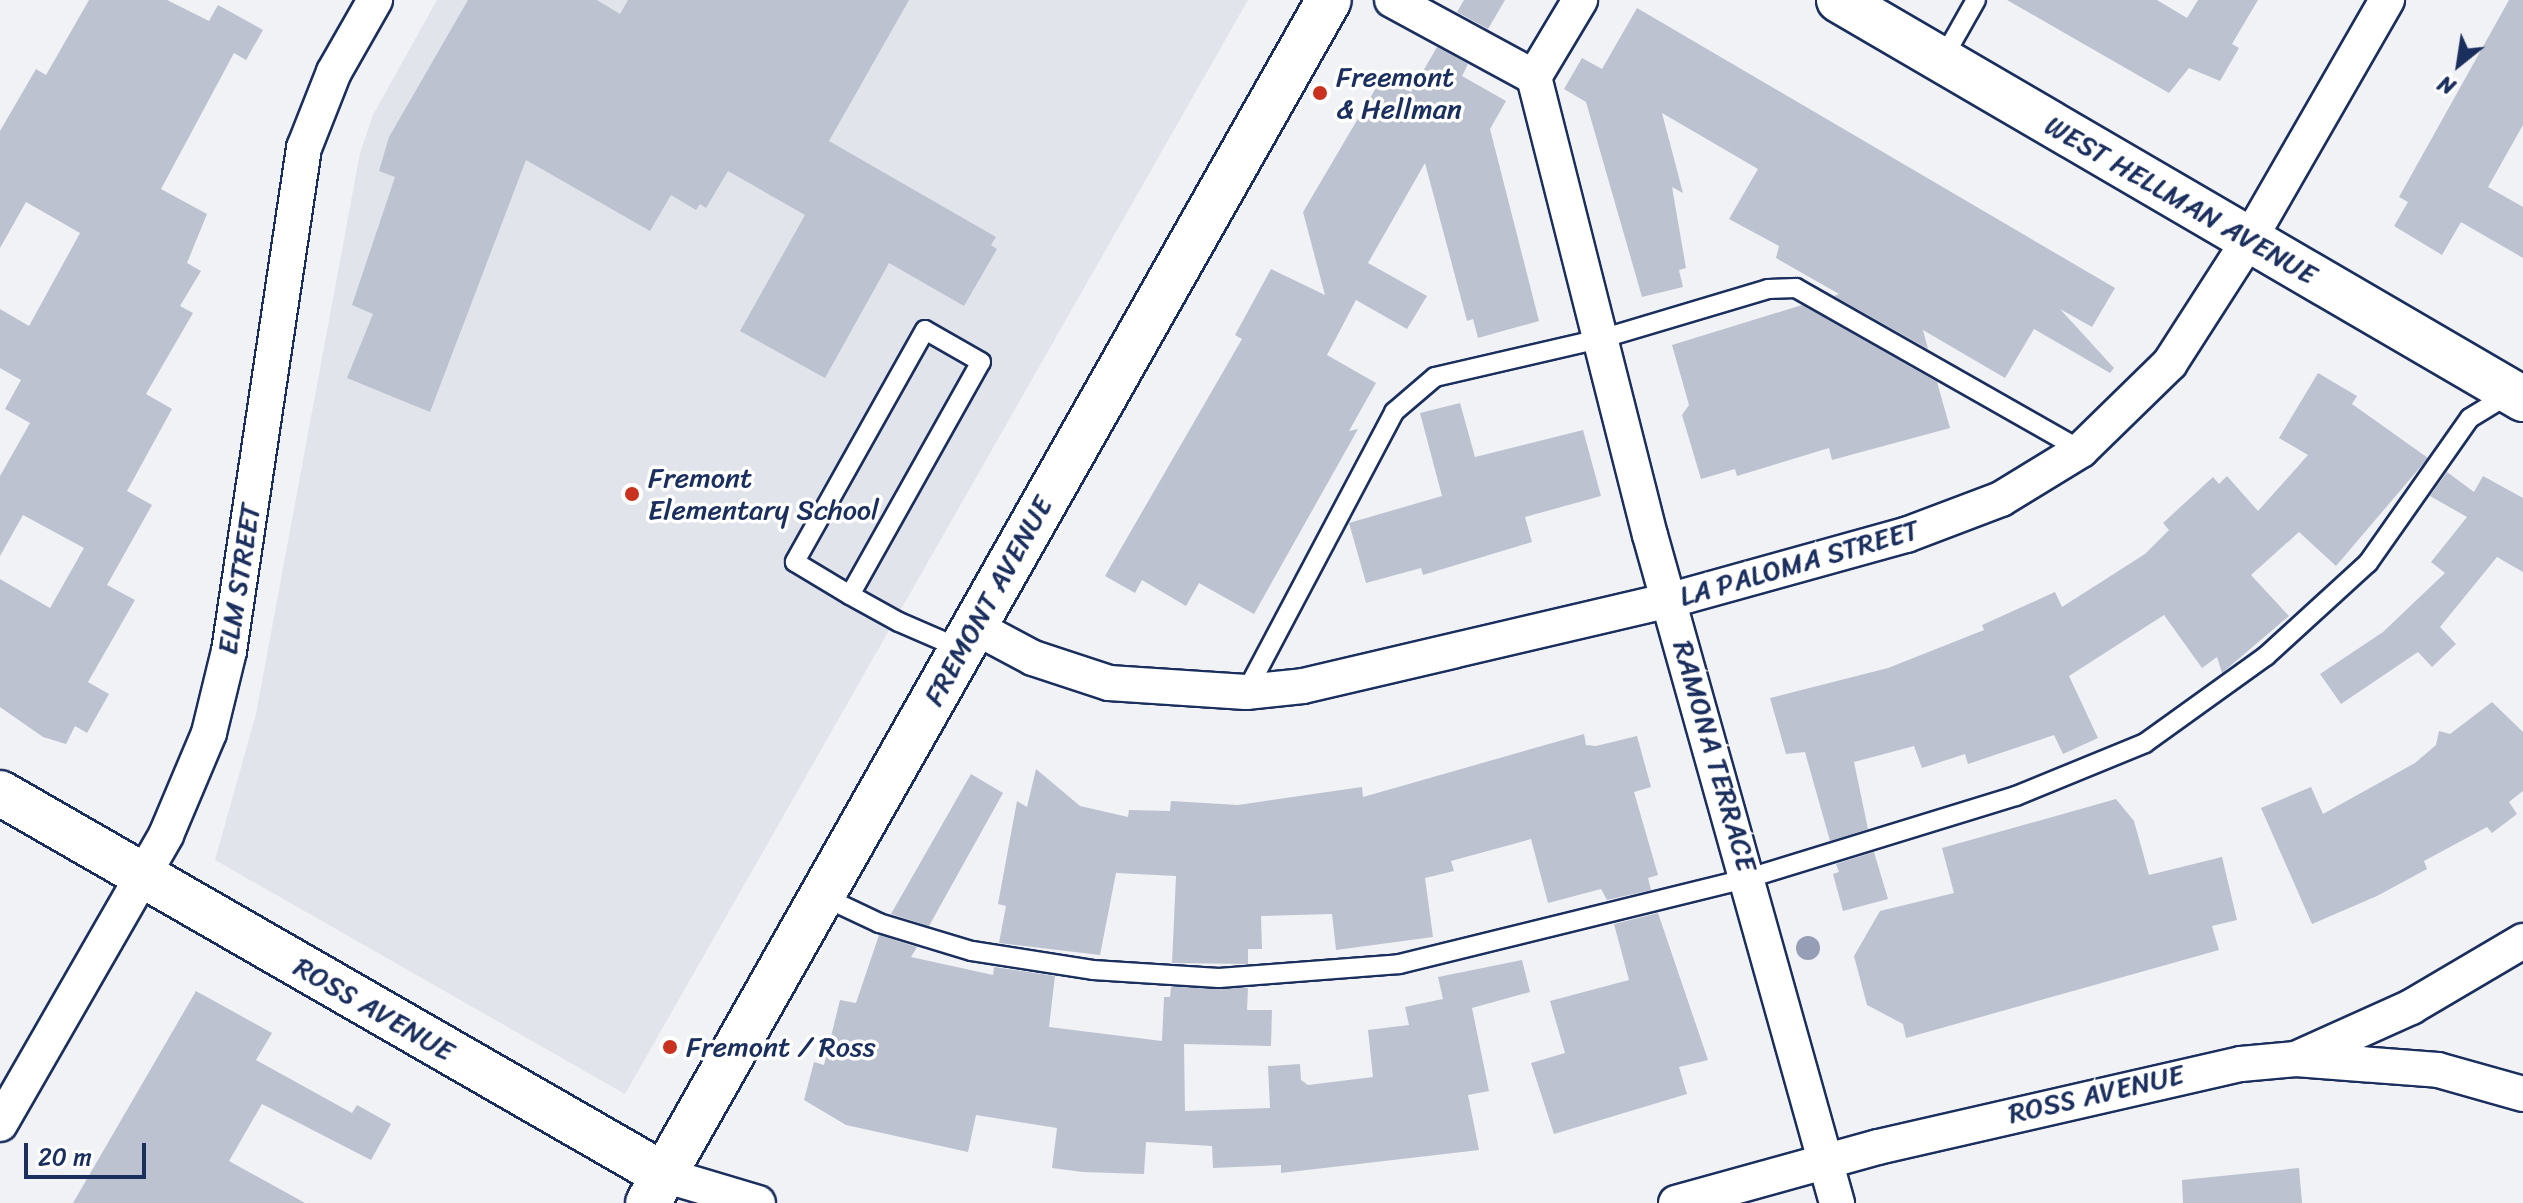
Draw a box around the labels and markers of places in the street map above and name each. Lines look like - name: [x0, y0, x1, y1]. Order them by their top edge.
- place label: Freemont & Hellman: [1336, 60, 1462, 126]
- marker: Freemont & Hellman: [1311, 84, 1329, 102]
- place label: Fremont Elementary School: [648, 461, 879, 527]
- marker: Fremont Elementary School: [623, 485, 641, 503]
- place label: Fremont / Ross: [686, 1030, 876, 1064]
- marker: Fremont / Ross: [661, 1038, 679, 1056]

